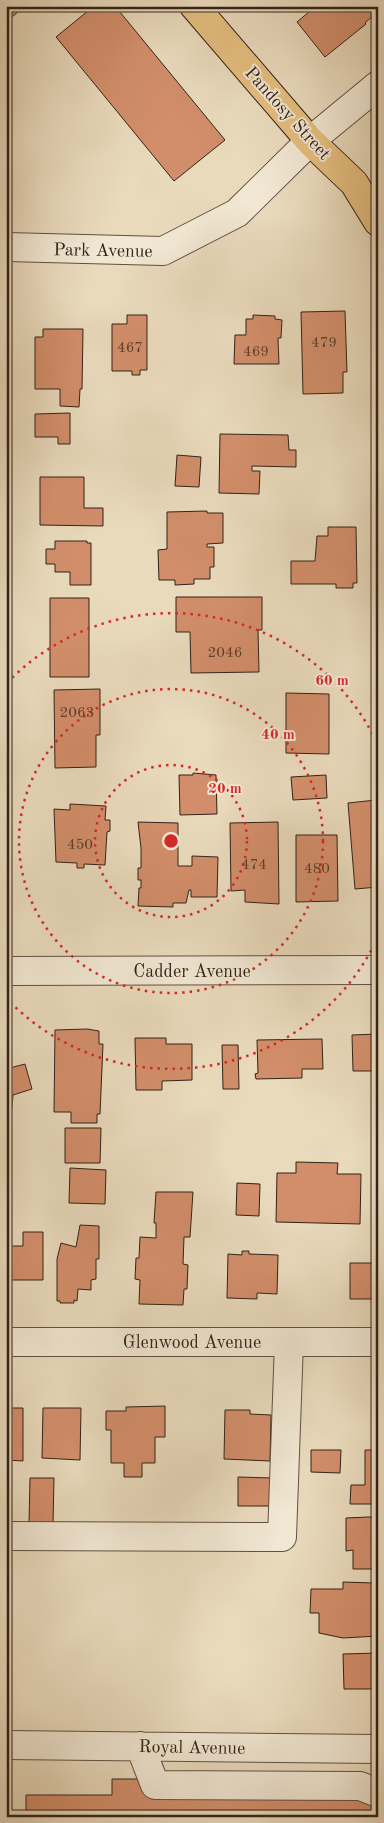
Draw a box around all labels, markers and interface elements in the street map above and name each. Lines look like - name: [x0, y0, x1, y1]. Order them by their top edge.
- street label: Pandosy Street: [241, 64, 334, 164]
- street label: Park Avenue: [53, 241, 153, 261]
- house number: 479: [311, 336, 337, 351]
- house number: 467: [117, 341, 143, 356]
- house number: 469: [243, 345, 269, 360]
- house number: 2046: [208, 646, 242, 661]
- text: 60 m: [315, 674, 349, 689]
- house number: 2063: [60, 706, 94, 721]
- text: 40 m: [261, 728, 295, 743]
- text: 20 m: [208, 782, 242, 797]
- centre of rings: [162, 832, 180, 850]
- house number: 450: [67, 838, 93, 853]
- house number: 474: [241, 858, 267, 873]
- house number: 480: [304, 862, 330, 877]
- street label: Cadder Avenue: [133, 963, 251, 981]
- street label: Glenwood Avenue: [123, 1334, 261, 1352]
- street label: Royal Avenue: [138, 1738, 246, 1758]

